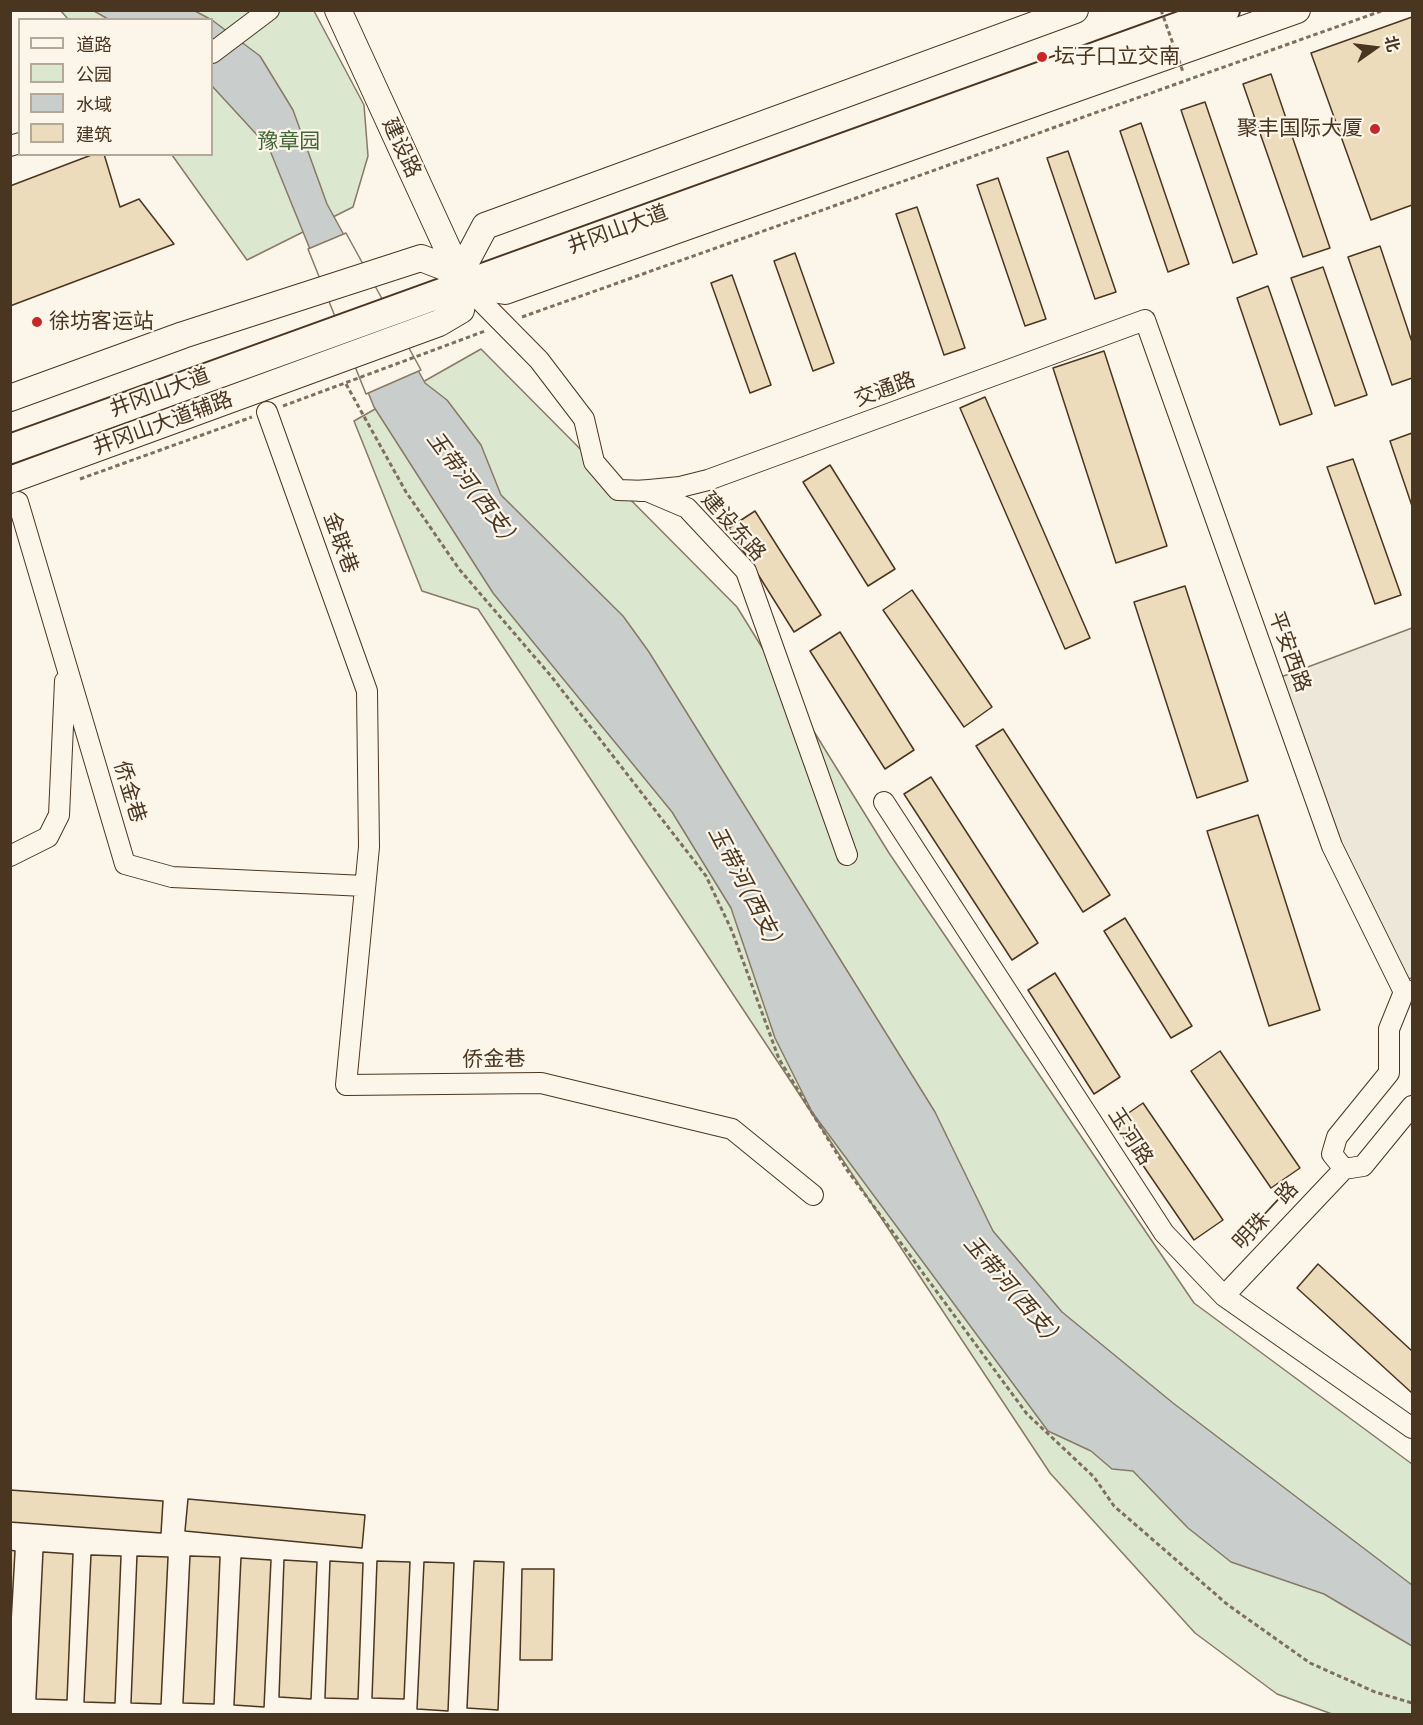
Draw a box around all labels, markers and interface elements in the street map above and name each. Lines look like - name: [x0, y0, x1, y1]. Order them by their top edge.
- legend: [18, 18, 213, 156]
- north arrow: [1345, 18, 1405, 78]
- text: 道路: [76, 32, 112, 56]
- text: 北: [1380, 33, 1405, 54]
- place label: 坛子口立交南: [1054, 44, 1180, 70]
- marker: 坛子口立交南: [1035, 50, 1049, 64]
- text: 公园: [76, 62, 112, 86]
- text: 水域: [76, 92, 112, 116]
- street label: 建设路: [376, 114, 426, 182]
- place label: 聚丰国际大厦: [1237, 116, 1363, 142]
- text: 建筑: [76, 122, 112, 146]
- marker: 聚丰国际大厦: [1368, 122, 1382, 136]
- park label: 豫章园: [258, 129, 320, 155]
- street label: 井冈山大道: [564, 200, 672, 260]
- place label: 徐坊客运站: [49, 309, 154, 335]
- marker: 徐坊客运站: [30, 315, 44, 329]
- street label: 井冈山大道: [106, 363, 214, 423]
- street label: 交通路: [851, 367, 919, 413]
- street label: 井冈山大道辅路: [90, 387, 236, 461]
- water label: 玉带河(西支): [421, 427, 519, 545]
- street label: 建设东路: [696, 487, 770, 567]
- street label: 金联巷: [317, 509, 363, 577]
- street label: 平安西路: [1263, 608, 1315, 696]
- street label: 侨金巷: [108, 758, 150, 826]
- water label: 玉带河(西支): [702, 822, 786, 948]
- street label: 侨金巷: [462, 1047, 526, 1073]
- street label: 玉河路: [1102, 1104, 1158, 1170]
- street label: 明珠一路: [1228, 1177, 1304, 1255]
- water label: 玉带河(西支): [958, 1231, 1062, 1345]

